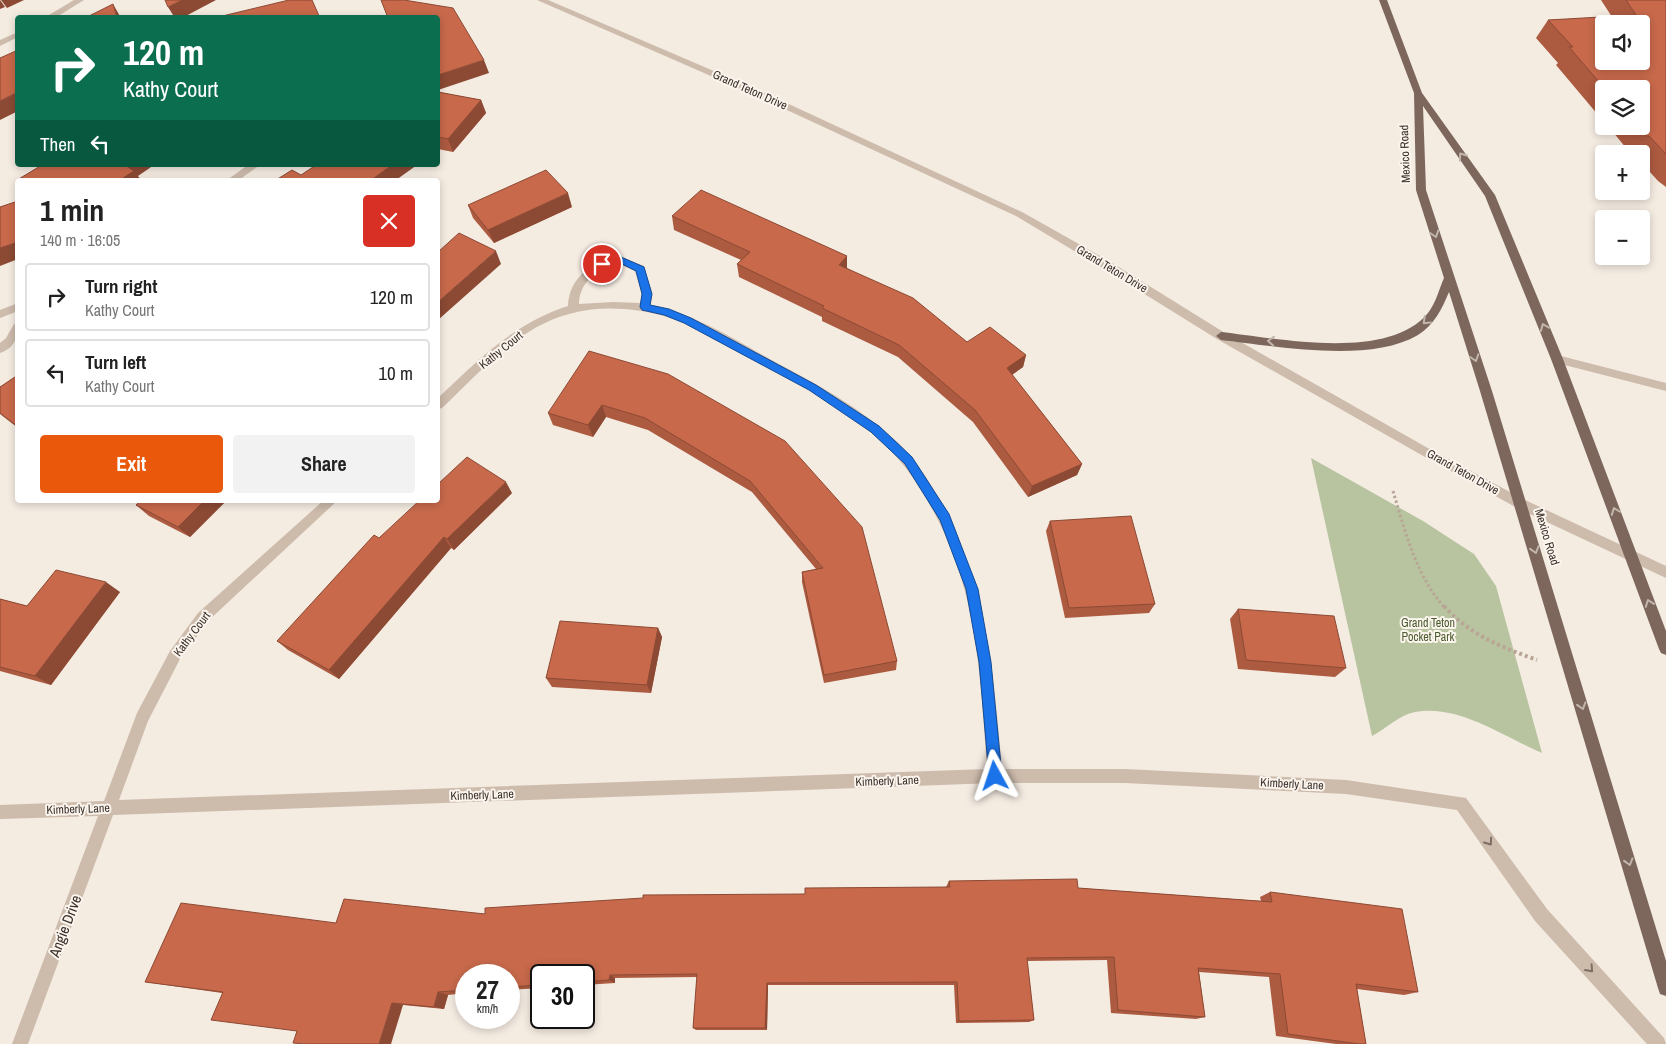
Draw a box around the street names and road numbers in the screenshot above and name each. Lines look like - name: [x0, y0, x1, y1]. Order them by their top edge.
- street label: Grand Teton Drive: [710, 66, 790, 114]
- street label: Mexico Road: [1396, 125, 1414, 183]
- street label: Grand Teton Drive: [1073, 241, 1151, 297]
- street label: Kathy Court: [476, 327, 526, 373]
- street label: Grand Teton Drive: [1424, 446, 1502, 498]
- street label: Mexico Road: [1531, 507, 1563, 567]
- street label: Kathy Court: [170, 608, 214, 660]
- street label: Kimberly Lane: [855, 772, 919, 790]
- street label: Kimberly Lane: [1260, 774, 1324, 794]
- street label: Kimberly Lane: [450, 786, 514, 804]
- street label: Kimberly Lane: [46, 800, 110, 818]
- street label: Angie Drive: [43, 892, 86, 961]

